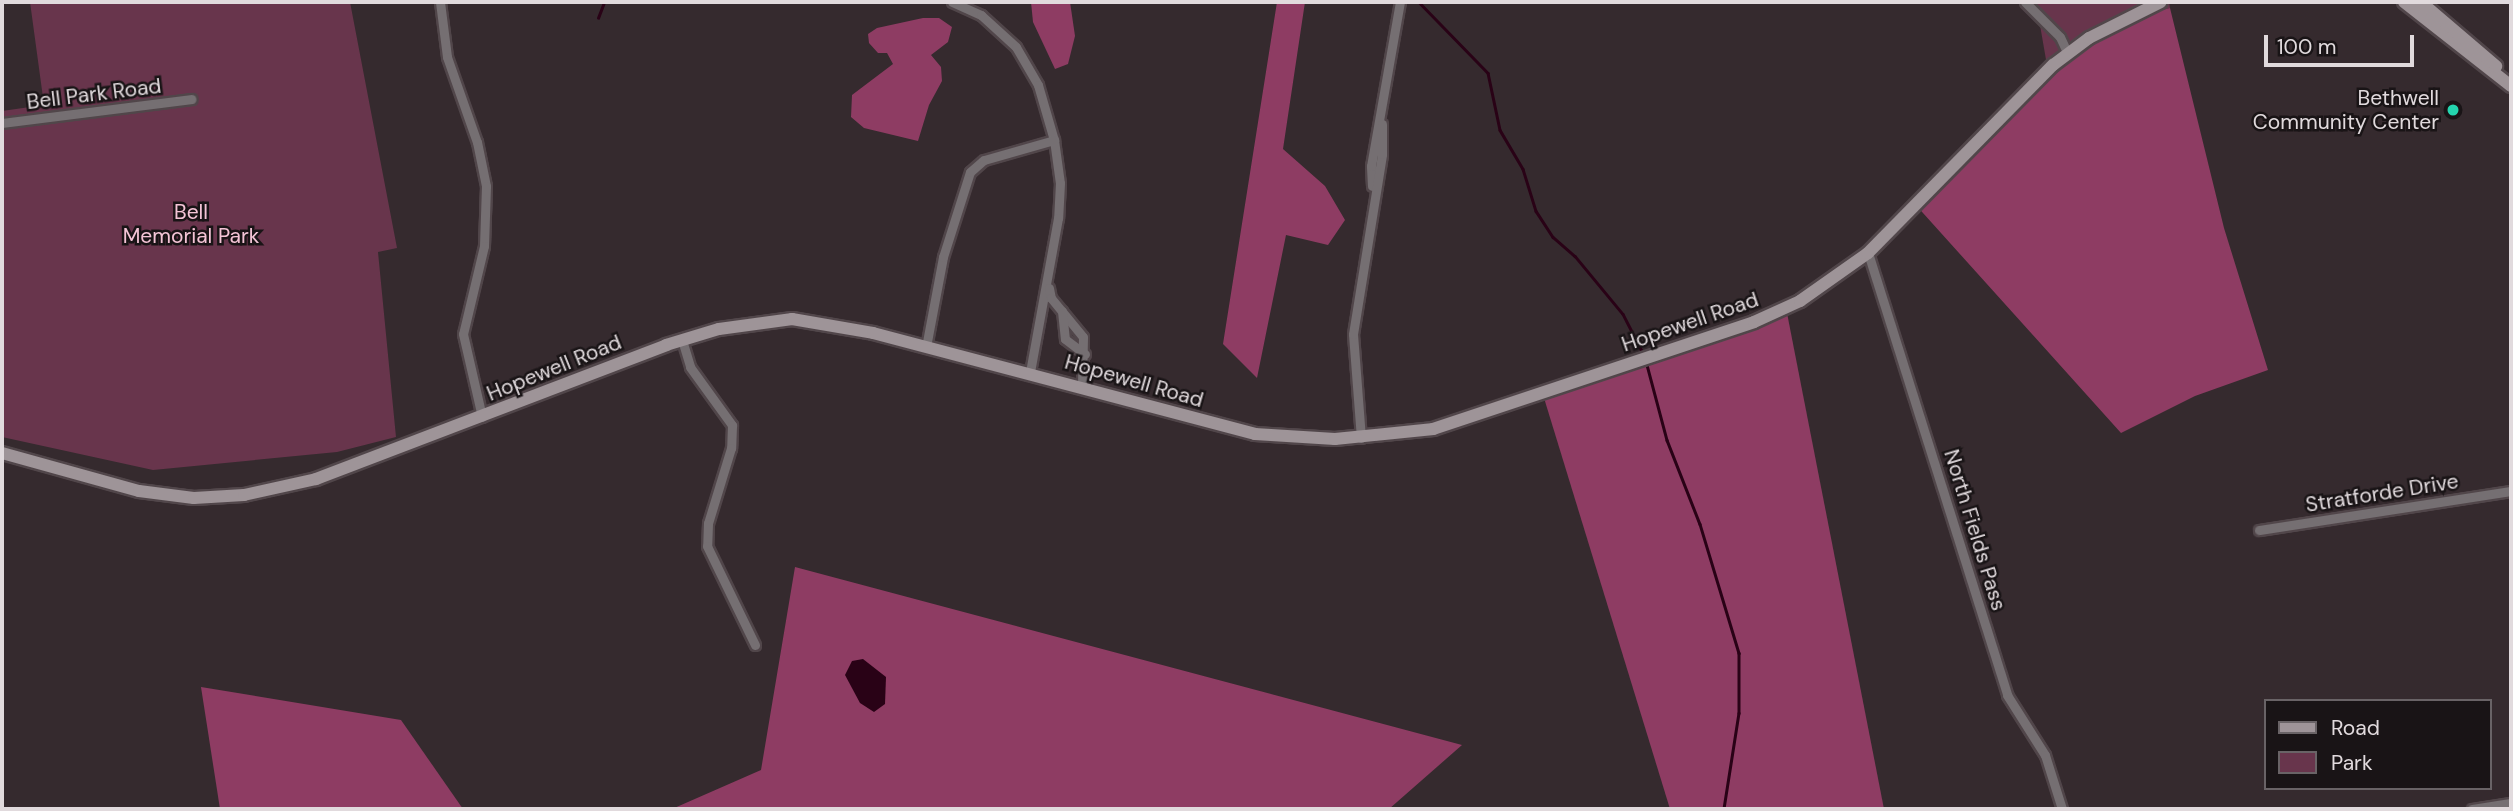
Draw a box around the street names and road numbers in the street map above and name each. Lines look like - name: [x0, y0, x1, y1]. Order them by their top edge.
- street label: Bell Park Road: [25, 73, 163, 115]
- street label: Hopewell Road: [1618, 287, 1762, 357]
- street label: Hopewell Road: [483, 330, 625, 406]
- street label: Hopewell Road: [1062, 349, 1206, 413]
- street label: North Fields Pass: [1939, 446, 2011, 614]
- street label: Stratforde Drive: [2304, 468, 2460, 518]

